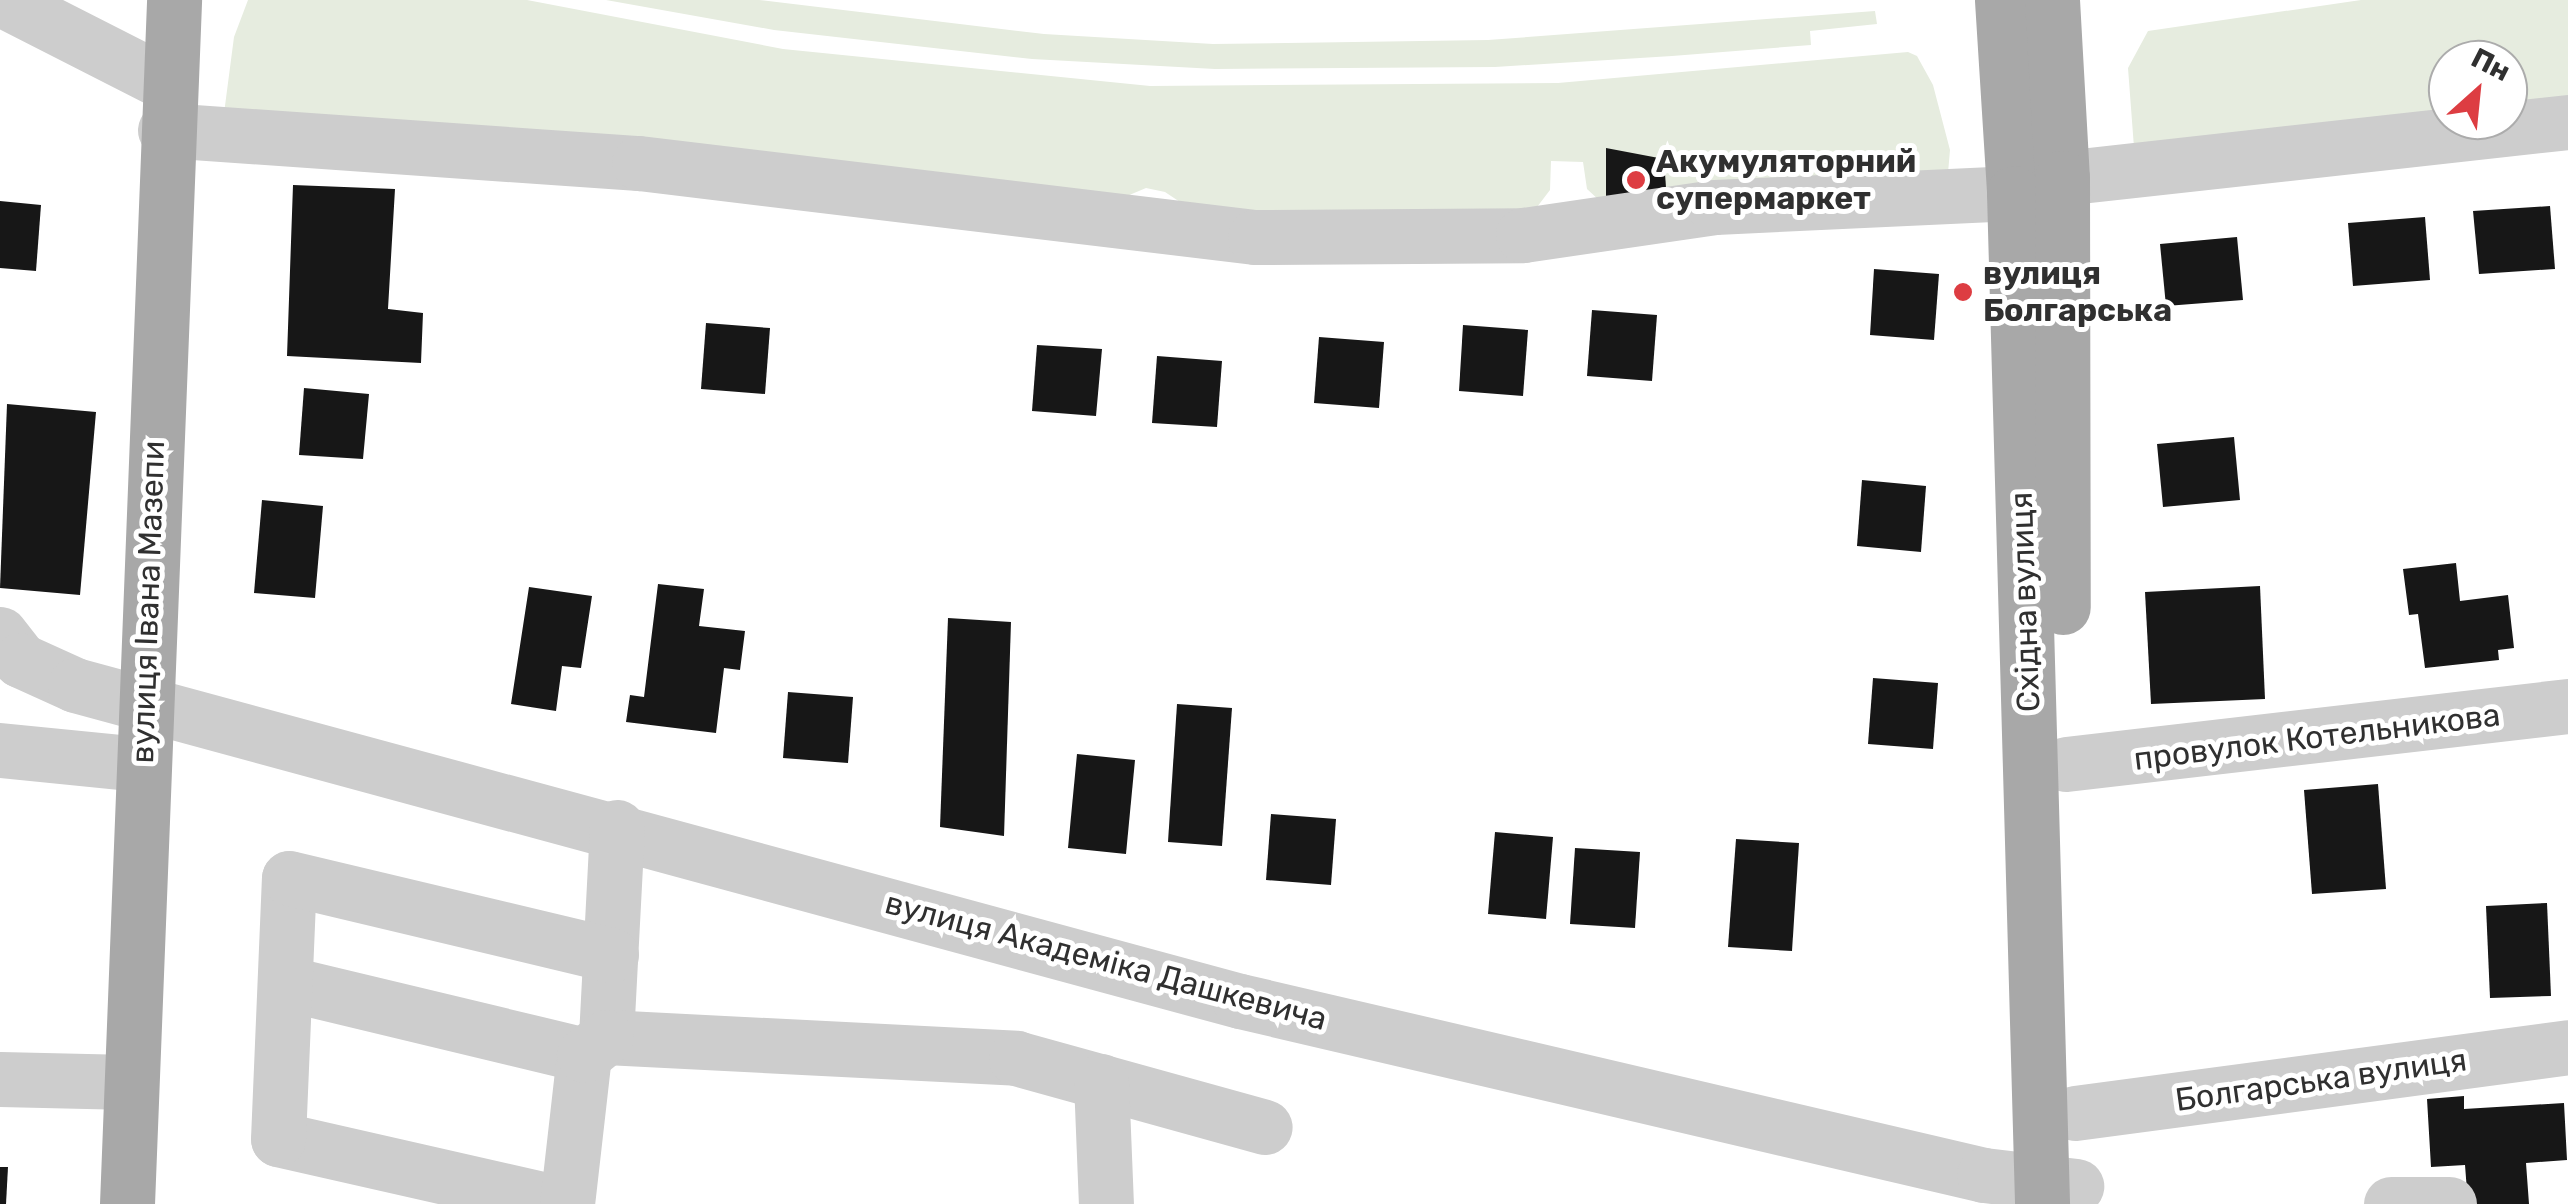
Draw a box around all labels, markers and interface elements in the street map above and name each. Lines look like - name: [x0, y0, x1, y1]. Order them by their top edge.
- north arrow: [2428, 40, 2528, 140]
- text: Пн: [2466, 41, 2516, 88]
- place label: Акумуляторний супермаркет: [1656, 143, 1916, 218]
- marker: Акумуляторний супермаркет: [1625, 169, 1647, 191]
- place label: вулиця Болгарська: [1983, 255, 2172, 330]
- marker: вулиця Болгарська: [1952, 281, 1974, 303]
- street label: вулиця Івана Мазепи: [123, 440, 173, 764]
- street label: Східна вулиця: [2002, 491, 2048, 713]
- street label: провулок Котельникова: [2132, 695, 2502, 779]
- street label: вулиця Академіка Дашкевича: [881, 883, 1331, 1039]
- street label: Болгарська вулиця: [2173, 1041, 2469, 1119]

